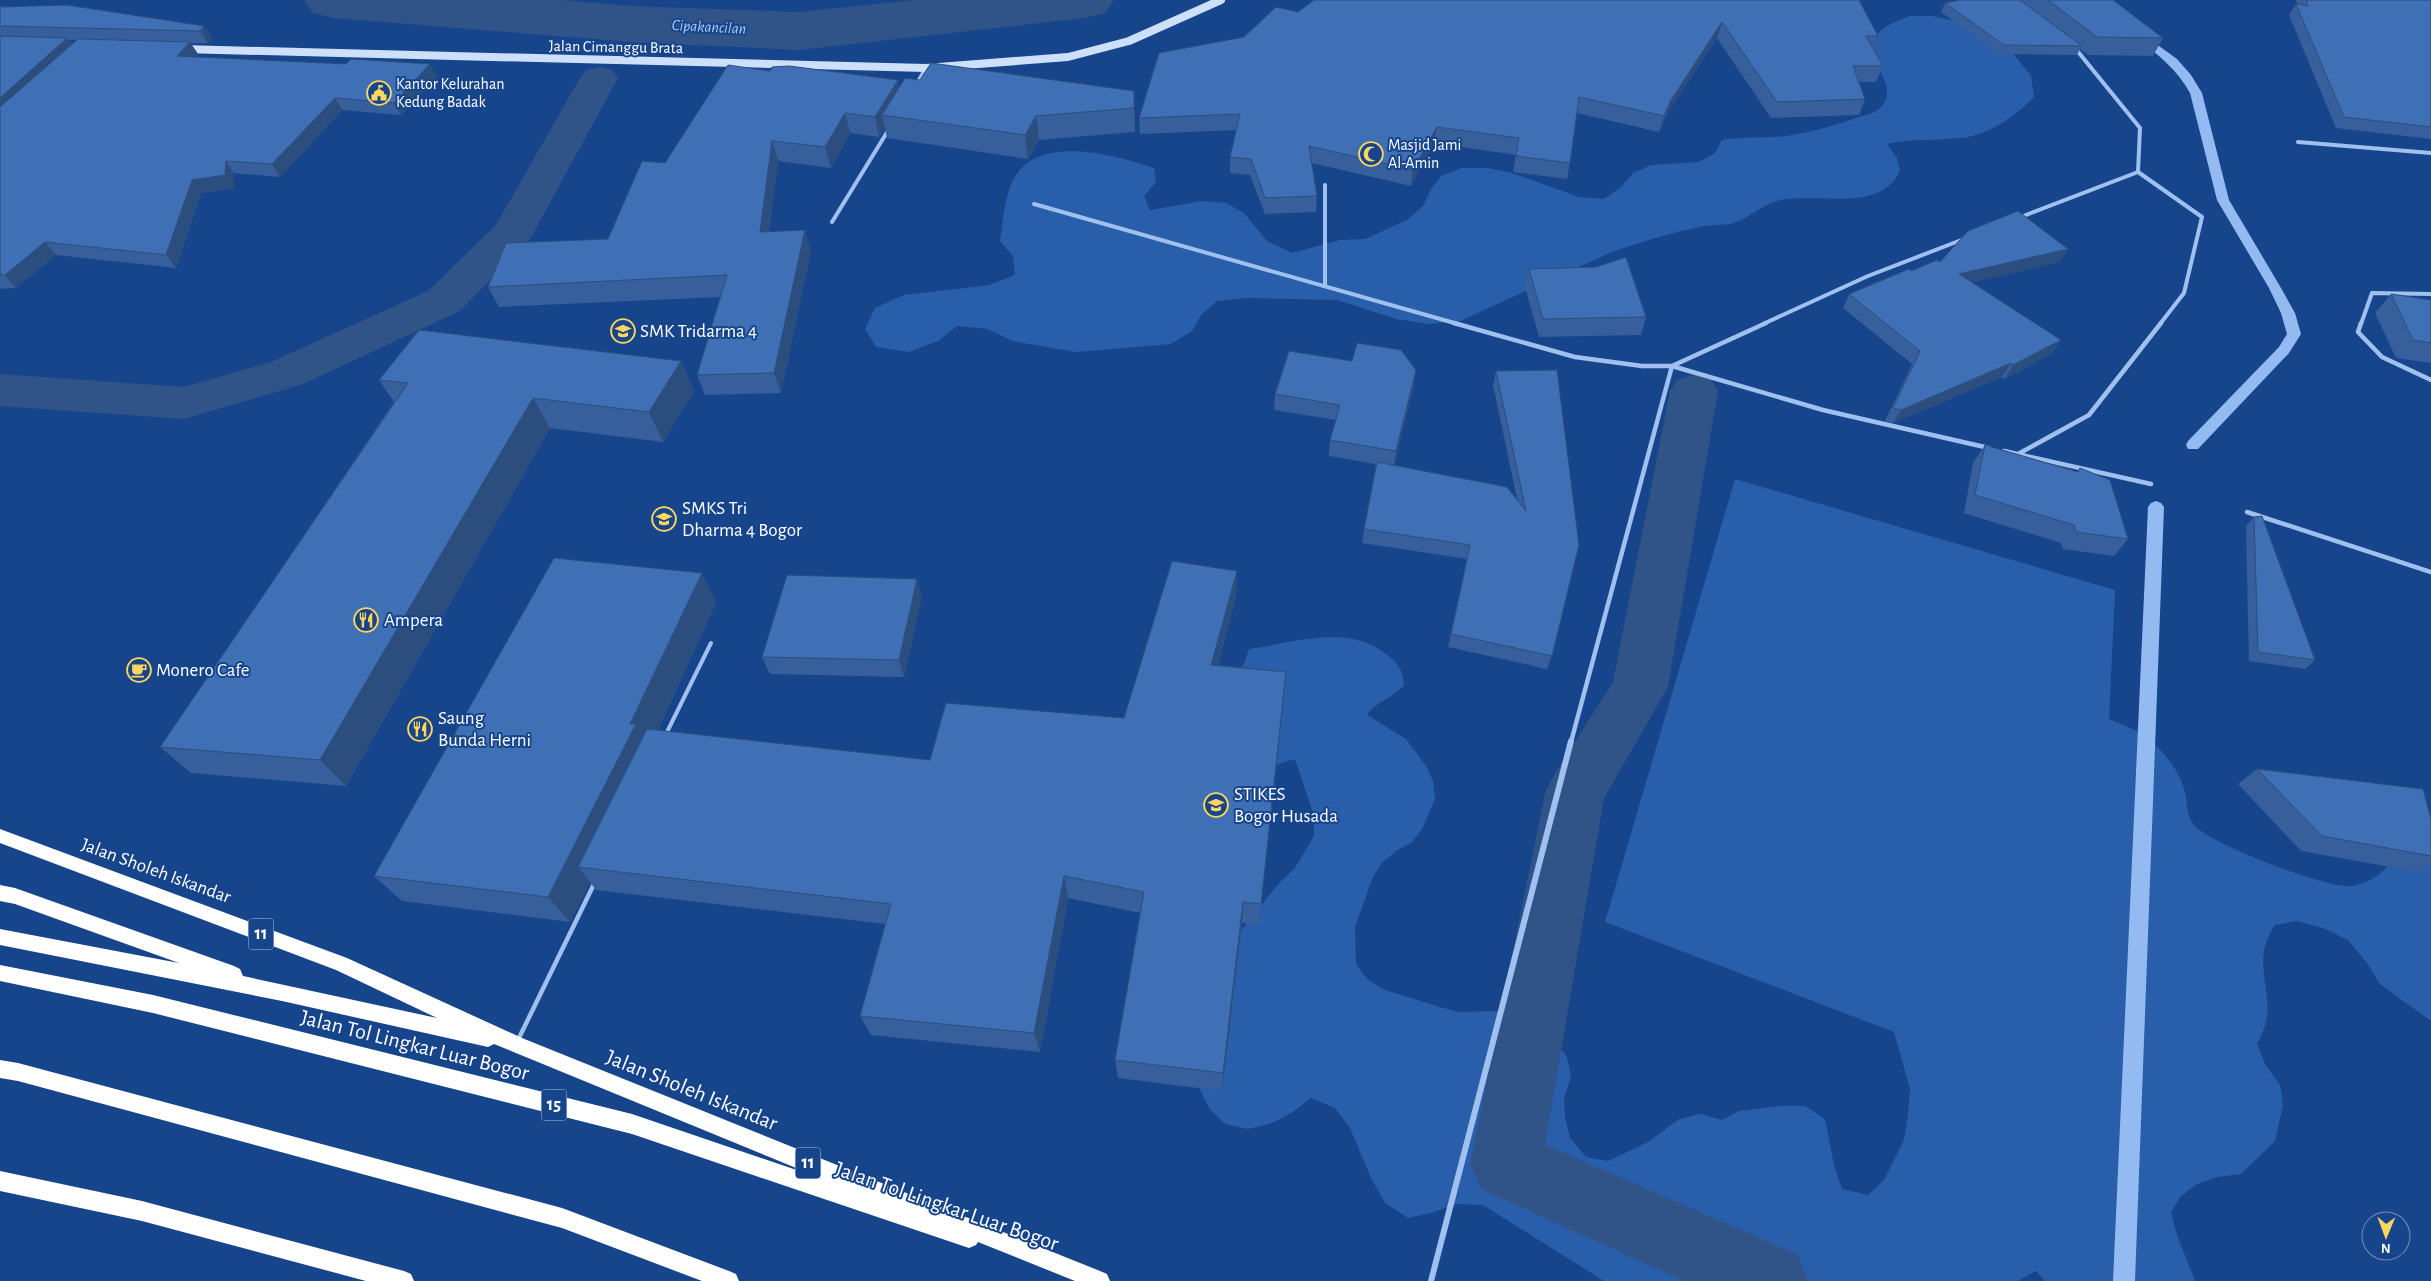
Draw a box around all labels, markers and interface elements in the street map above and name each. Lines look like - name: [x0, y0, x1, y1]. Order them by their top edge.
- water label: Cipakancilan: [671, 17, 747, 38]
- street label: Jalan Cimanggu Brata: [549, 38, 683, 56]
- place label: Kantor Kelurahan Kedung Badak: [396, 76, 504, 110]
- public building icon: Kantor Kelurahan Kedung Badak: [366, 80, 392, 106]
- place label: Masjid Jami Al-Amin: [1388, 137, 1461, 171]
- mosque icon: Masjid Jami Al-Amin: [1358, 141, 1384, 167]
- school or university icon: SMK Tridarma 4: [610, 318, 636, 344]
- place label: SMK Tridarma 4: [640, 322, 757, 341]
- place label: SMKS Tri Dharma 4 Bogor: [682, 499, 802, 540]
- school or university icon: SMKS Tri Dharma 4 Bogor: [651, 506, 677, 532]
- restaurant icon: Ampera: [353, 607, 379, 633]
- place label: Ampera: [384, 611, 443, 630]
- cafe icon: Monero Cafe: [126, 657, 152, 683]
- place label: Monero Cafe: [156, 661, 250, 680]
- place label: Saung Bunda Herni: [438, 709, 531, 750]
- restaurant icon: Saung Bunda Herni: [407, 716, 433, 742]
- place label: STIKES Bogor Husada: [1234, 785, 1338, 826]
- school or university icon: STIKES Bogor Husada: [1203, 792, 1229, 818]
- street label: Jalan Sholeh Iskandar: [79, 835, 233, 907]
- road number: 11: [248, 919, 274, 950]
- street label: Jalan Tol Lingkar Luar Bogor: [298, 1006, 532, 1084]
- street label: Jalan Sholeh Iskandar: [603, 1046, 781, 1134]
- road number: 15: [542, 1090, 566, 1120]
- road number: 11: [796, 1148, 820, 1178]
- street label: Jalan Tol Lingkar Luar Bogor: [832, 1157, 1062, 1255]
- north arrow: [2361, 1211, 2411, 1261]
- text: N: [2381, 1241, 2391, 1255]

